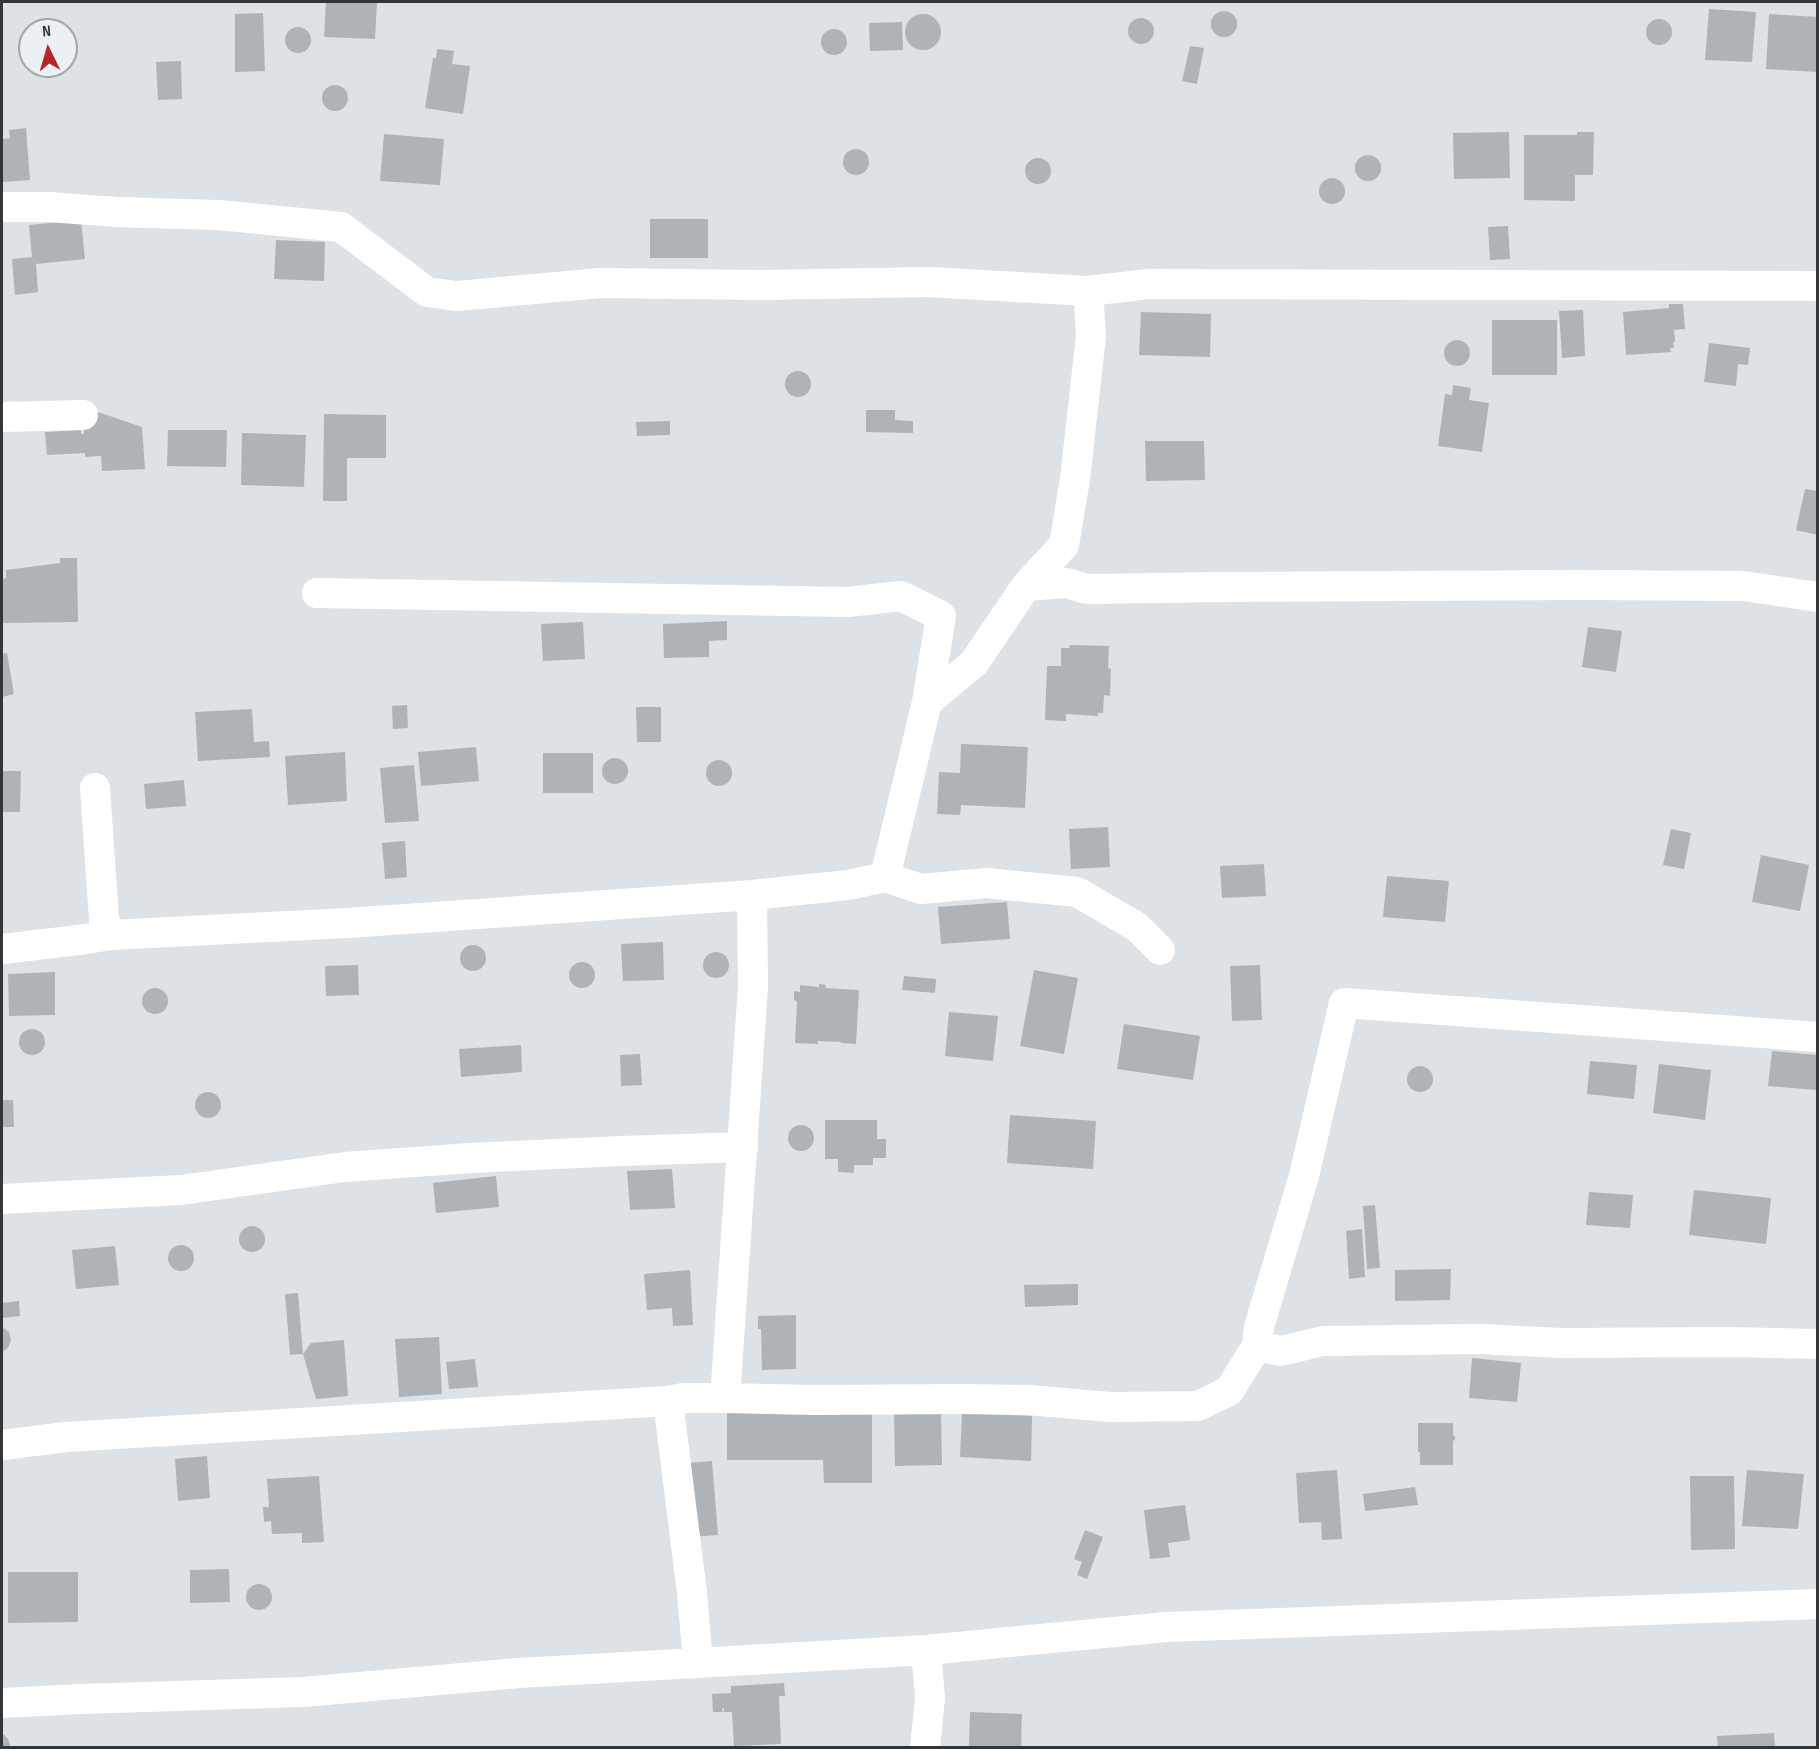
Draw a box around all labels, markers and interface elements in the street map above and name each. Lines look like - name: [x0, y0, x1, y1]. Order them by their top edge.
- north arrow: [18, 18, 78, 78]
- text: N: [41, 22, 52, 41]

